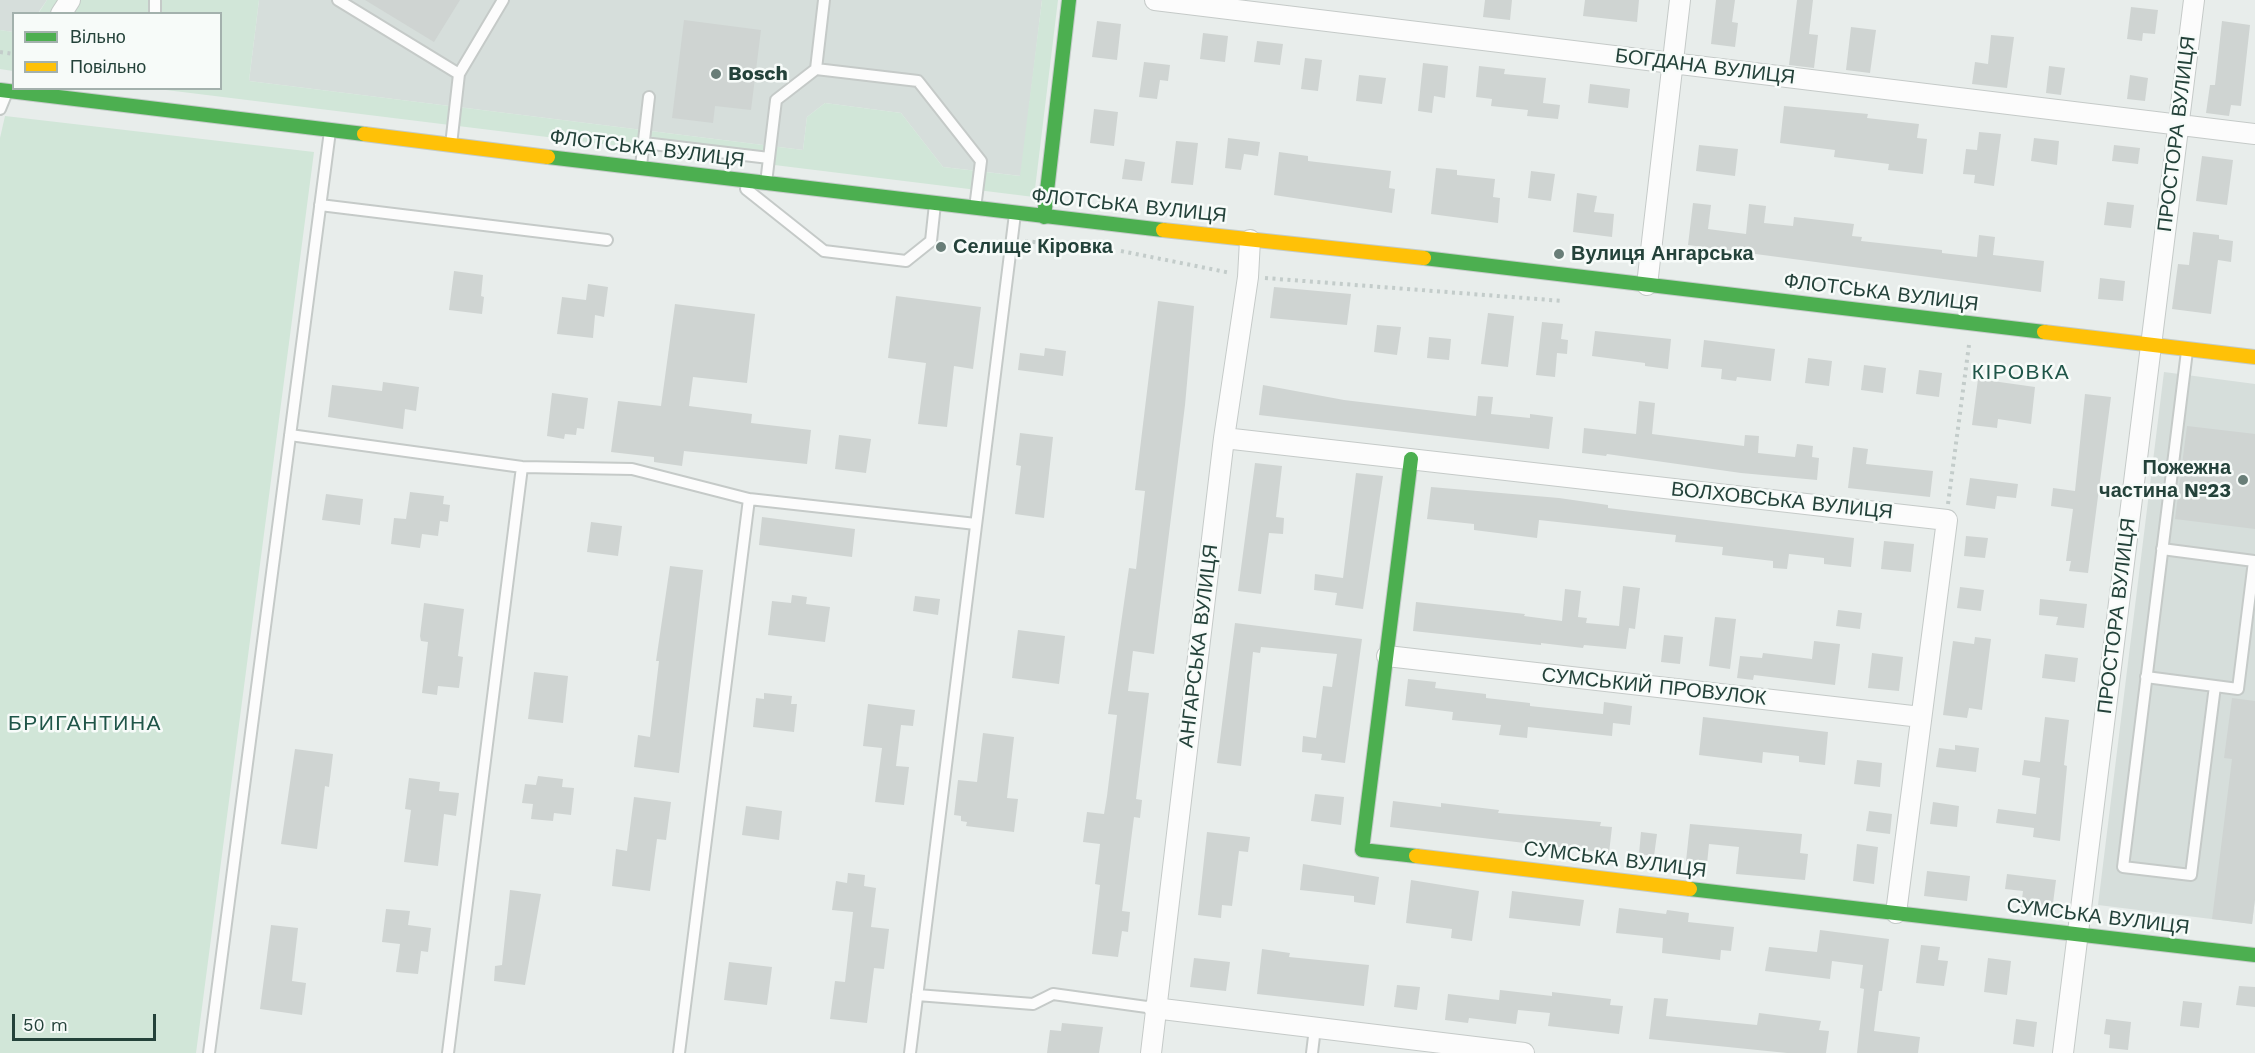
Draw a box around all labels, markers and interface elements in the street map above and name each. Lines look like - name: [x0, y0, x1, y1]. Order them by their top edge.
- legend: [12, 12, 222, 90]
- text: Вільно: [70, 26, 126, 47]
- street label: ПРОСТОРА ВУЛИЦЯ: [2153, 35, 2201, 233]
- street label: БОГДАНА ВУЛИЦЯ: [1614, 44, 1796, 90]
- text: Повільно: [70, 56, 146, 77]
- place label: Bosch: [728, 62, 788, 86]
- marker: Bosch: [709, 67, 723, 81]
- street label: ФЛОТСЬКА ВУЛИЦЯ: [548, 125, 746, 173]
- street label: ФЛОТСЬКА ВУЛИЦЯ: [1030, 184, 1228, 228]
- place label: Селище Кіровка: [953, 235, 1113, 259]
- marker: Селище Кіровка: [934, 240, 948, 254]
- place label: Вулиця Ангарська: [1571, 242, 1754, 266]
- marker: Вулиця Ангарська: [1552, 247, 1566, 261]
- street label: ФЛОТСЬКА ВУЛИЦЯ: [1782, 269, 1980, 317]
- district label: КІРОВКА: [1972, 360, 2070, 386]
- place label: Пожежна частина №23: [2099, 456, 2231, 503]
- marker: Пожежна частина №23: [2236, 473, 2250, 487]
- street label: ВОЛХОВСЬКА ВУЛИЦЯ: [1670, 477, 1894, 525]
- street label: ПРОСТОРА ВУЛИЦЯ: [2093, 517, 2141, 715]
- street label: АНГАРСЬКА ВУЛИЦЯ: [1175, 543, 1223, 749]
- street label: СУМСЬКИЙ ПРОВУЛОК: [1540, 663, 1768, 711]
- district label: БРИГАНТИНА: [8, 711, 162, 737]
- street label: СУМСЬКА ВУЛИЦЯ: [1522, 837, 1708, 883]
- street label: СУМСЬКА ВУЛИЦЯ: [2005, 894, 2191, 940]
- scale bar: [15, 1002, 159, 1040]
- text: 50 m: [23, 1014, 68, 1035]

